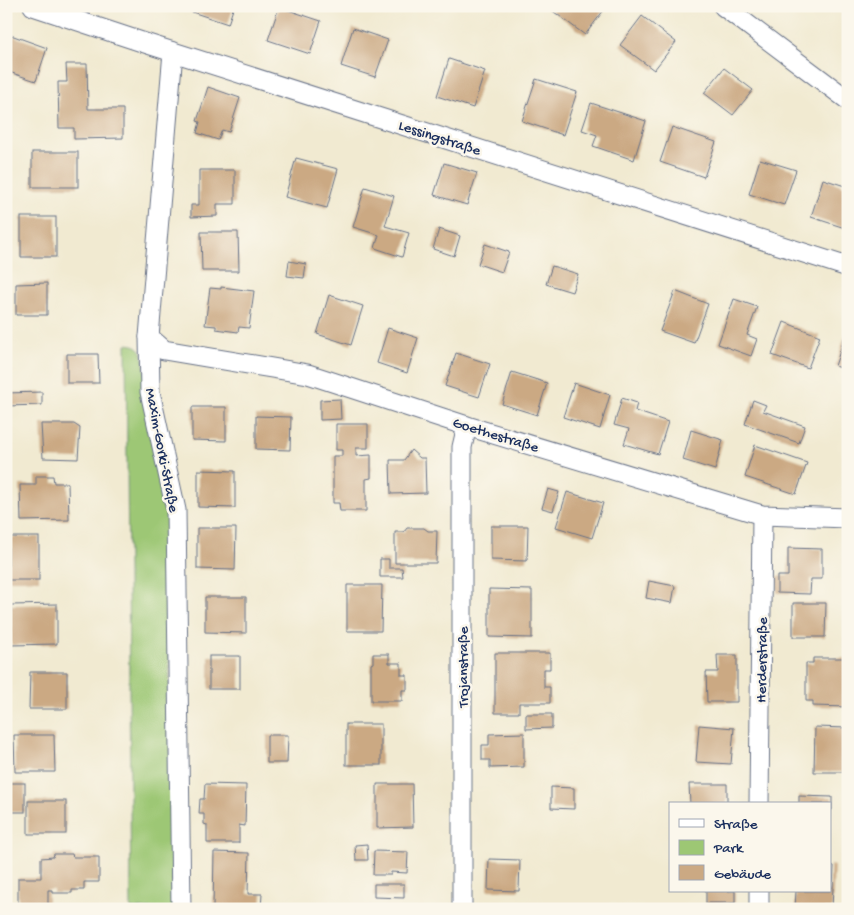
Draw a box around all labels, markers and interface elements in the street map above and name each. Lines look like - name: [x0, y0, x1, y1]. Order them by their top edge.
- street label: Lessingstraße: [396, 117, 483, 161]
- street label: Maxim-Gorki-Straße: [140, 387, 182, 514]
- street label: Goethestraße: [450, 414, 541, 458]
- street label: Herderstraße: [753, 617, 773, 703]
- street label: Trojanstraße: [455, 626, 473, 708]
- legend: [669, 802, 832, 892]
- text: Straße: [714, 816, 758, 834]
- text: Park: [713, 840, 744, 858]
- text: Gebäude: [714, 866, 771, 884]

